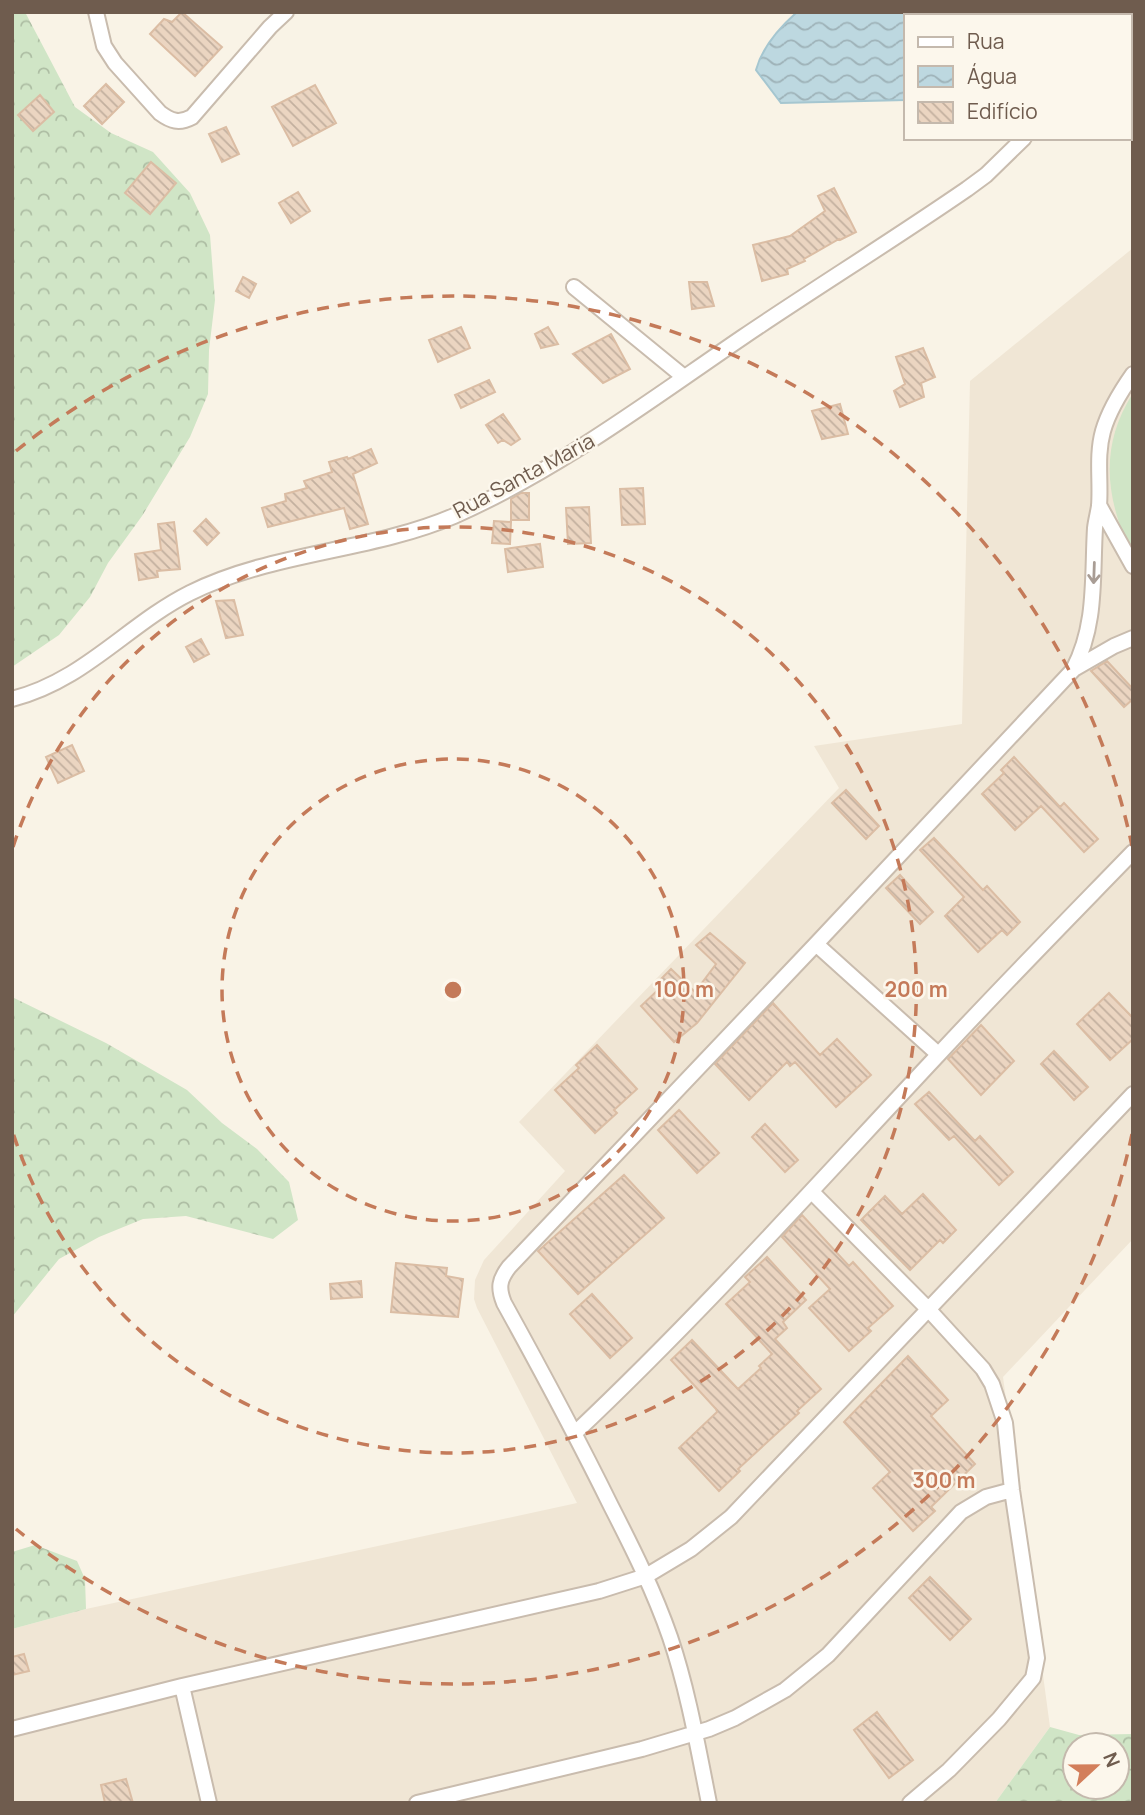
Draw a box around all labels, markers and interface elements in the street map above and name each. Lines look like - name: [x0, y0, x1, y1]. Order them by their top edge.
- legend: [904, 14, 1131, 140]
- text: Rua: [967, 27, 1004, 55]
- text: Água: [967, 62, 1017, 90]
- text: Edifício: [967, 97, 1038, 125]
- street label: Rua Santa Maria: [448, 426, 599, 524]
- one-way arrow: [1087, 561, 1101, 584]
- text: 100 m: [654, 975, 714, 1003]
- text: 200 m: [884, 975, 948, 1003]
- centre of rings: [441, 978, 465, 1002]
- text: 300 m: [913, 1466, 975, 1494]
- north arrow: [1061, 1731, 1131, 1801]
- text: N: [1097, 1748, 1126, 1771]

